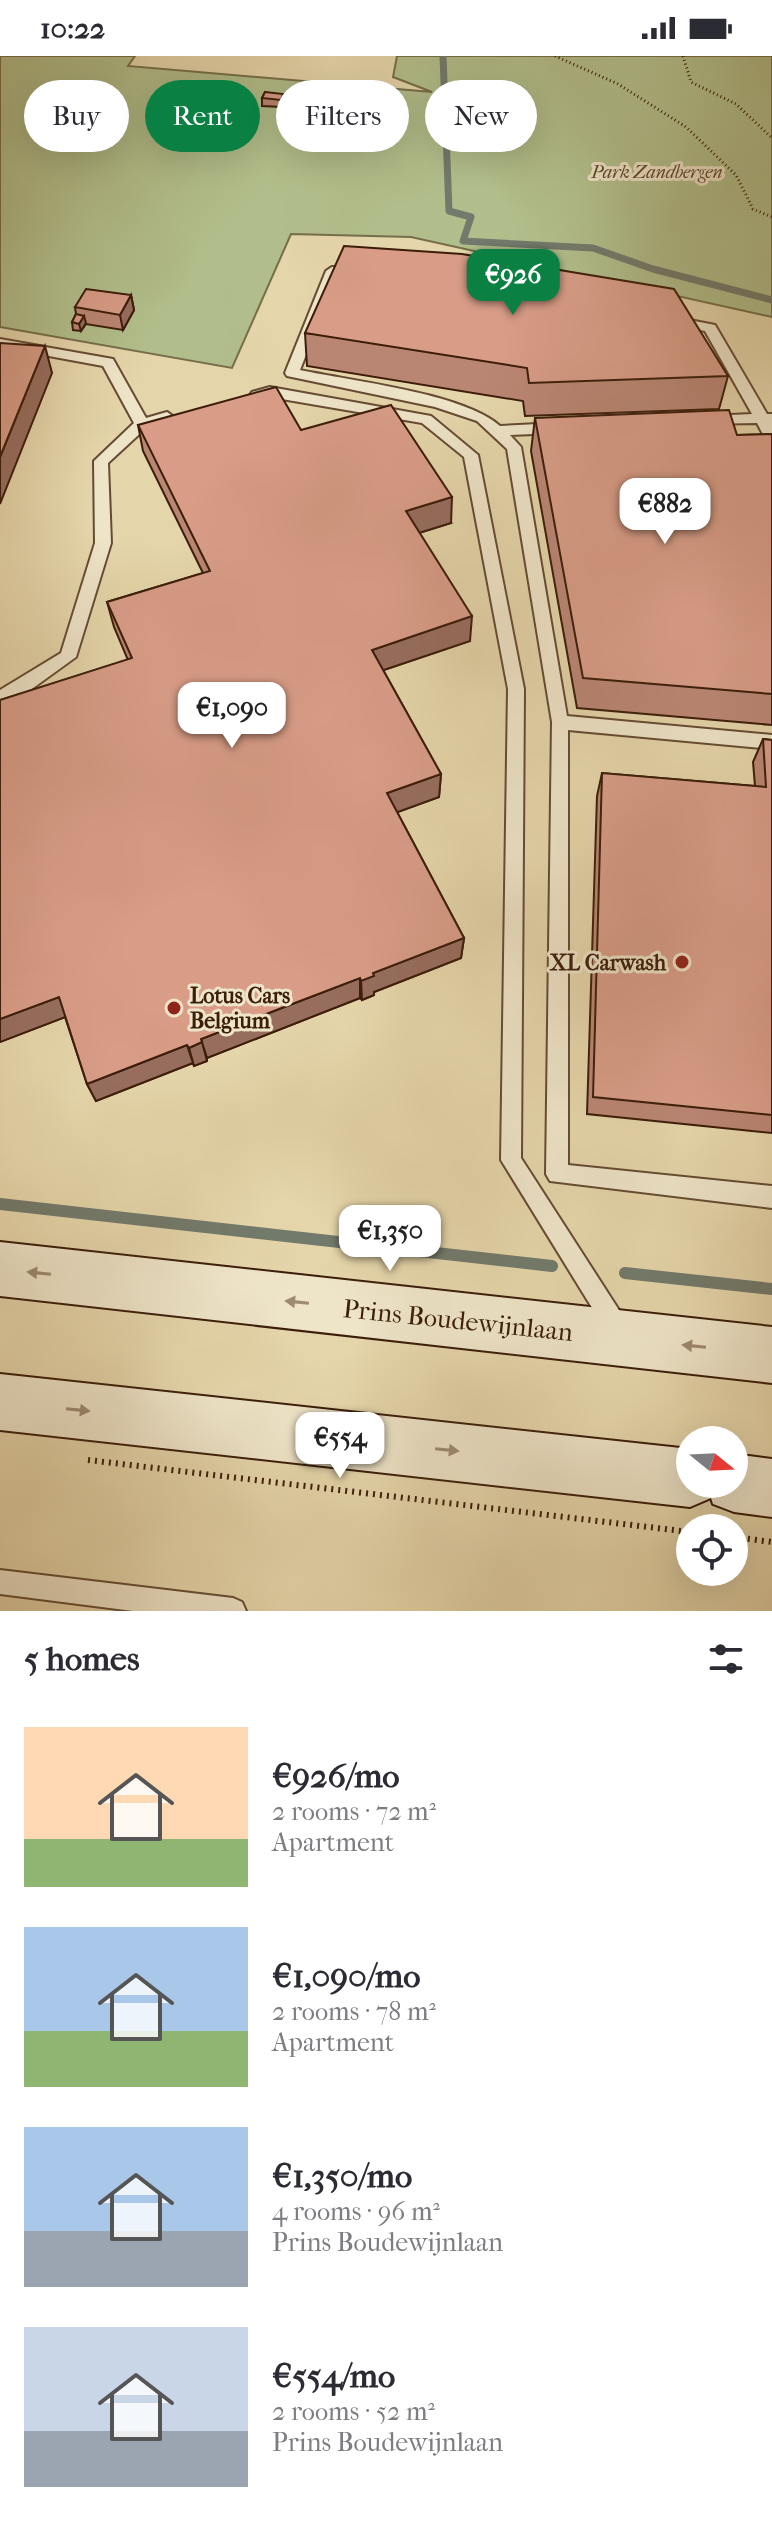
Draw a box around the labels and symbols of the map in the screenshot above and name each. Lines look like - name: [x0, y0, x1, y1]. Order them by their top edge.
- park label: Park Zandbergen: [590, 162, 723, 183]
- pin: €926: [466, 249, 560, 317]
- pin: €882: [618, 478, 712, 546]
- pin: €1,090: [167, 682, 297, 750]
- place label: XL Carwash: [549, 950, 667, 976]
- marker: XL Carwash: [673, 953, 691, 971]
- place label: Lotus Cars Belgium: [190, 983, 290, 1034]
- marker: Lotus Cars Belgium: [165, 999, 183, 1017]
- pin: €1,350: [325, 1205, 455, 1273]
- one-way arrow: [26, 1267, 51, 1280]
- street label: Prins Boudewijnlaan: [341, 1293, 574, 1348]
- one-way arrow: [284, 1295, 309, 1308]
- one-way arrow: [682, 1340, 707, 1353]
- one-way arrow: [65, 1404, 90, 1417]
- pin: €554: [293, 1412, 387, 1480]
- north arrow: [676, 1426, 748, 1498]
- one-way arrow: [435, 1444, 460, 1457]

